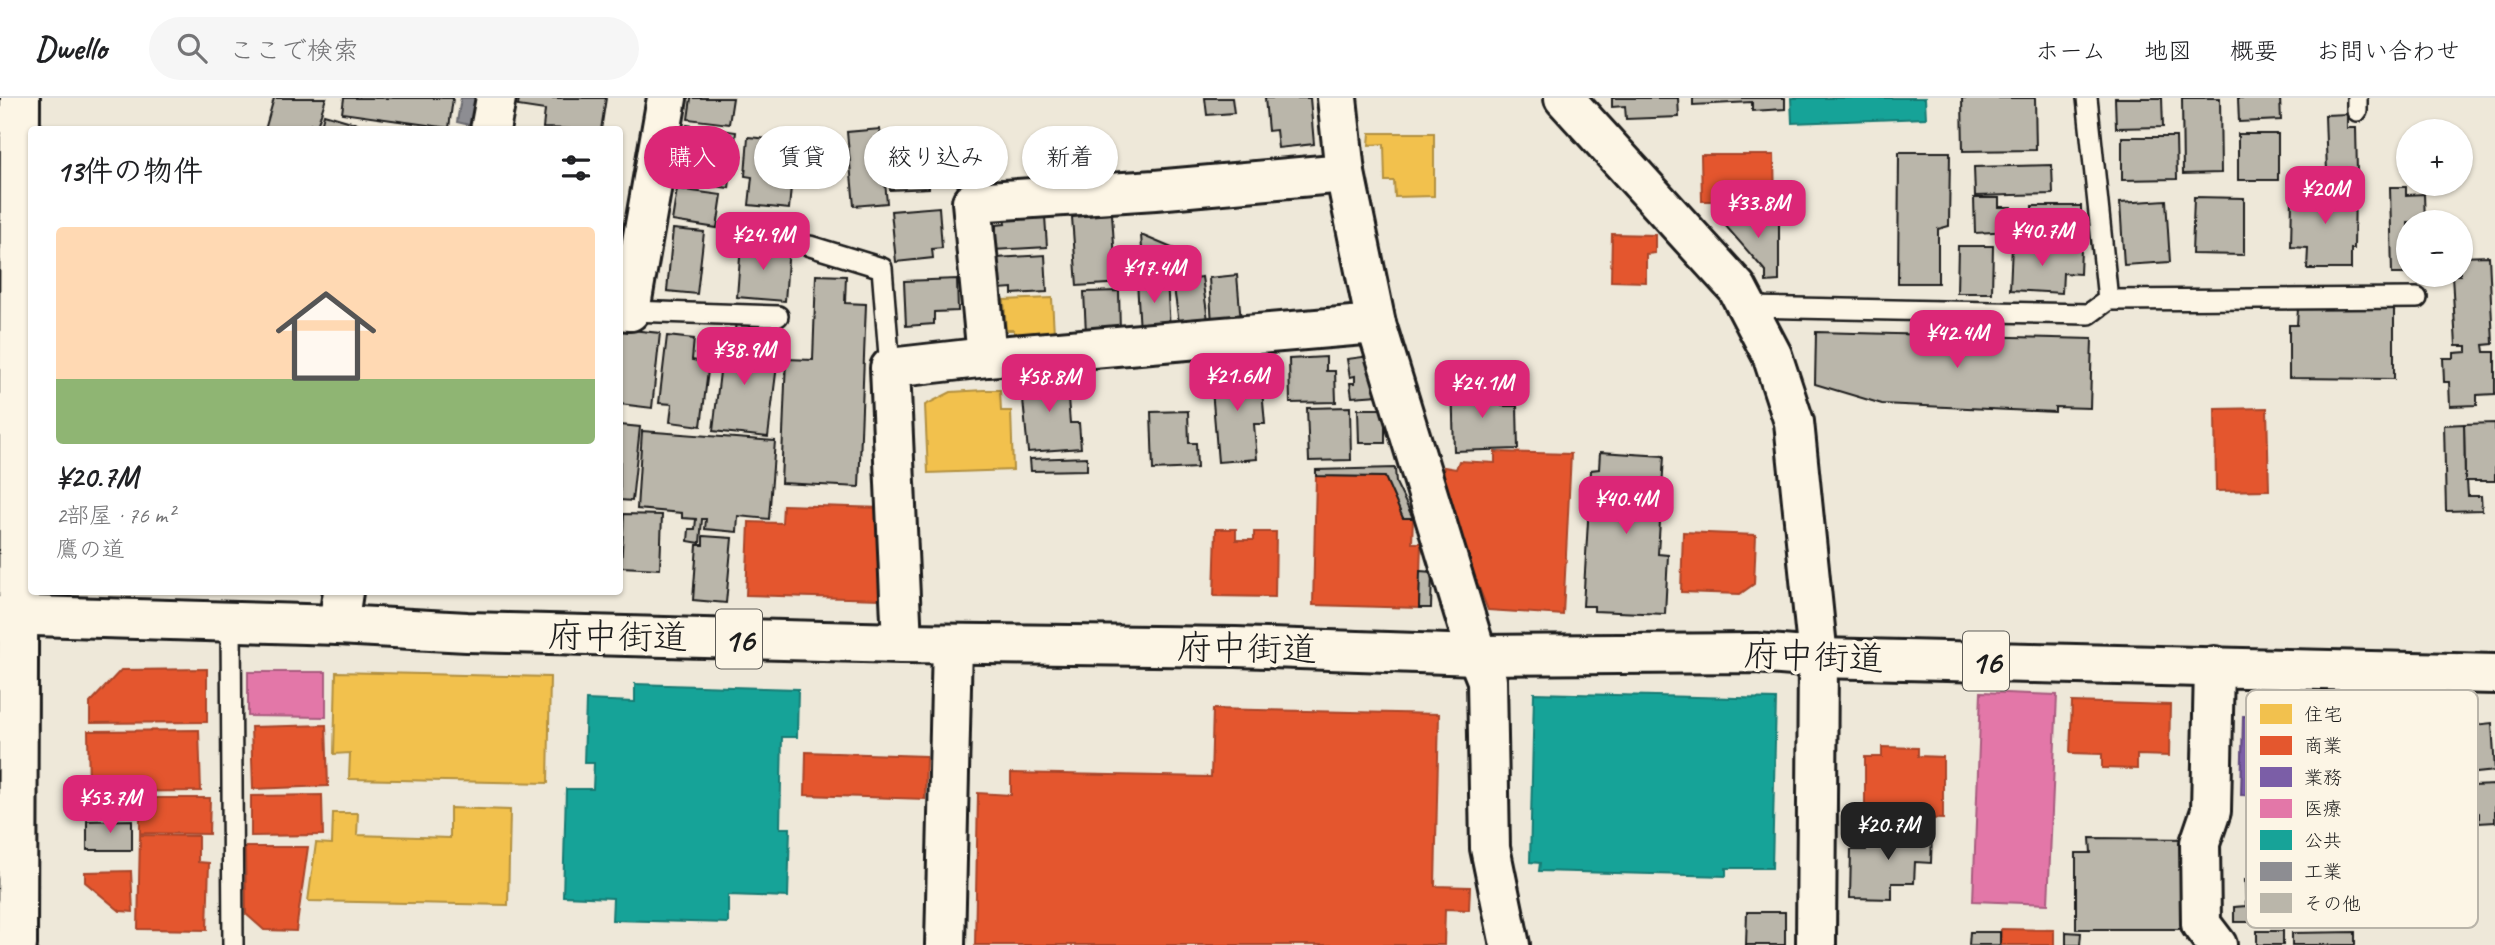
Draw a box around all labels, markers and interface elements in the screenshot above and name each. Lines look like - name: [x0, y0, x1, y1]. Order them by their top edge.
- search box: [149, 17, 639, 80]
- text: Dwello: [35, 27, 107, 69]
- icon: search: [173, 29, 211, 67]
- text: ここで検索: [229, 34, 359, 67]
- text: ホーム: [2035, 36, 2106, 66]
- text: 地図: [2144, 36, 2192, 66]
- text: 概要: [2230, 36, 2278, 66]
- text: お問い合わせ: [2316, 36, 2460, 66]
- map controls: [2396, 119, 2473, 287]
- button: +: [2396, 119, 2473, 196]
- chip: 購入: [644, 126, 740, 189]
- chip: 賃貸: [754, 126, 850, 189]
- chip: 絞り込み: [864, 126, 1008, 189]
- chip: 新着: [1022, 126, 1118, 189]
- icon: filters: [557, 149, 595, 187]
- text: 13件の物件: [56, 152, 203, 190]
- pin: ¥20M: [2284, 166, 2366, 226]
- text: ¥20M: [2301, 174, 2349, 203]
- pin: ¥33.8M: [1701, 180, 1815, 240]
- text: ¥33.8M: [1727, 188, 1789, 217]
- pin: ¥40.7M: [1985, 208, 2099, 268]
- button: −: [2396, 210, 2473, 287]
- pin: ¥24.9M: [706, 212, 820, 272]
- text: ¥40.7M: [2011, 216, 2073, 245]
- text: ¥24.9M: [732, 220, 794, 249]
- pin: ¥17.4M: [1097, 246, 1211, 305]
- text: ¥17.4M: [1123, 253, 1185, 282]
- icon: home: [263, 273, 389, 399]
- pin: ¥42.4M: [1900, 310, 2014, 370]
- text: ¥42.4M: [1926, 318, 1988, 347]
- pin: ¥38.9M: [687, 328, 801, 387]
- text: ¥38.9M: [713, 335, 775, 364]
- pin: ¥58.8M: [992, 354, 1106, 414]
- pin: ¥21.6M: [1180, 354, 1294, 413]
- pin: ¥24.1M: [1425, 360, 1539, 420]
- text: ¥21.6M: [1205, 361, 1269, 390]
- text: ¥58.8M: [1018, 362, 1080, 391]
- text: ¥24.1M: [1451, 368, 1513, 397]
- text: ¥20.7M: [56, 458, 138, 496]
- pin: ¥40.4M: [1569, 476, 1683, 536]
- text: ¥40.4M: [1595, 484, 1657, 513]
- text: 2部屋 · 76 m²: [56, 501, 174, 530]
- text: 鷹の道: [56, 535, 125, 564]
- road number: 16: [716, 610, 762, 668]
- street label: 府中街道: [548, 613, 688, 660]
- street label: 府中街道: [1177, 625, 1317, 672]
- street label: 府中街道: [1743, 632, 1885, 681]
- road number: 16: [1963, 632, 2009, 690]
- legend: [2246, 690, 2478, 928]
- text: 住宅: [2304, 703, 2342, 727]
- text: 商業: [2304, 734, 2342, 758]
- text: 業務: [2304, 766, 2342, 790]
- pin: ¥53.7M: [53, 776, 167, 835]
- text: ¥53.7M: [79, 783, 141, 812]
- text: 医療: [2304, 797, 2342, 821]
- pin: ¥20.7M: [1831, 802, 1945, 862]
- text: ¥20.7M: [1857, 810, 1919, 839]
- text: 公共: [2304, 829, 2342, 853]
- text: 工業: [2304, 860, 2342, 884]
- text: その他: [2304, 892, 2361, 916]

